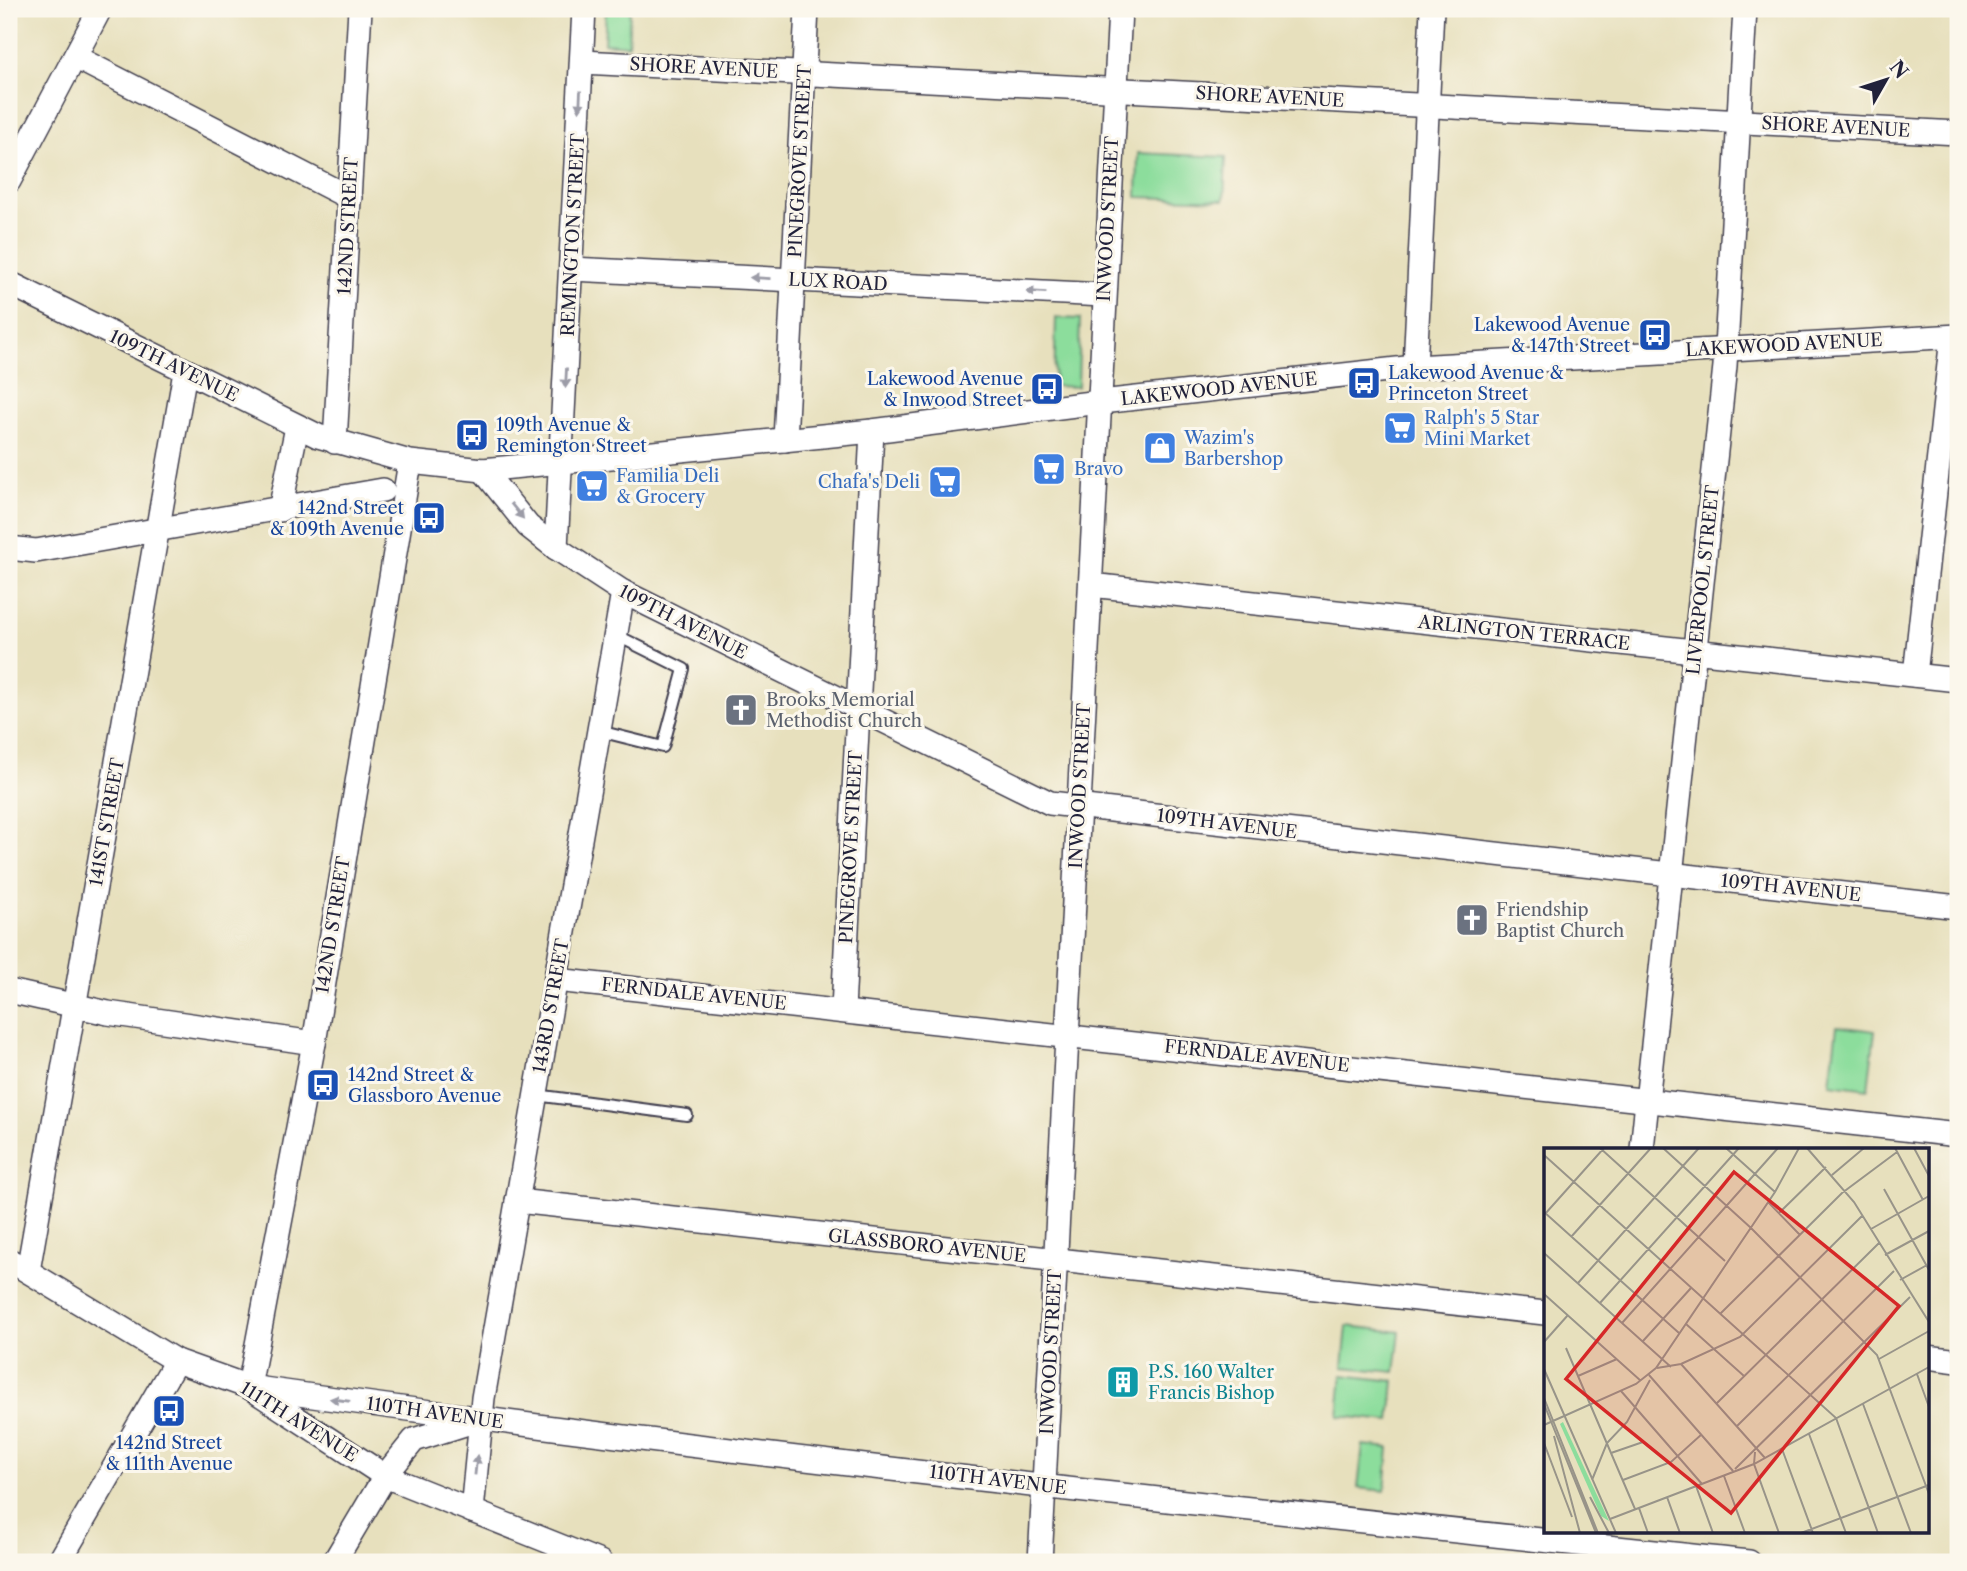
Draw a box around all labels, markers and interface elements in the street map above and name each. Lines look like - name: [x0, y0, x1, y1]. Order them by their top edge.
- north arrow: [1852, 46, 1922, 116]
- street label: SHORE AVENUE: [629, 53, 779, 83]
- text: N: [1885, 56, 1913, 83]
- street label: PINEGROVE STREET: [784, 63, 816, 258]
- street label: SHORE AVENUE: [1195, 82, 1345, 112]
- one-way arrow: [574, 91, 585, 113]
- street label: SHORE AVENUE: [1761, 112, 1911, 142]
- street label: REMINGTON STREET: [557, 132, 589, 337]
- street label: INWOOD STREET: [1093, 135, 1123, 302]
- street label: 142ND STREET: [333, 156, 363, 296]
- street label: LUX ROAD: [788, 268, 888, 296]
- one-way arrow: [749, 272, 771, 283]
- one-way arrow: [1025, 286, 1047, 297]
- place label: Lakewood Avenue & 147th Street: [1474, 314, 1631, 357]
- bus stop icon: Lakewood Avenue & 147th Street: [1636, 316, 1674, 354]
- street label: 109TH AVENUE: [106, 325, 242, 407]
- street label: LAKEWOOD AVENUE: [1685, 329, 1883, 361]
- place label: Lakewood Avenue & Princeton Street: [1388, 362, 1564, 405]
- bus stop icon: Lakewood Avenue & Princeton Street: [1345, 364, 1383, 402]
- one-way arrow: [560, 367, 571, 389]
- place label: Lakewood Avenue & Inwood Street: [867, 368, 1024, 411]
- street label: LAKEWOOD AVENUE: [1120, 368, 1318, 410]
- bus stop icon: Lakewood Avenue & Inwood Street: [1028, 370, 1066, 408]
- place label: Ralph's 5 Star Mini Market: [1424, 407, 1540, 450]
- supermarket icon: Ralph's 5 Star Mini Market: [1381, 409, 1419, 447]
- place label: 109th Avenue & Remington Street: [496, 414, 647, 457]
- bus stop icon: 109th Avenue & Remington Street: [453, 416, 491, 454]
- place label: Wazim's Barbershop: [1183, 427, 1283, 470]
- shop icon: Wazim's Barbershop: [1141, 429, 1179, 467]
- supermarket icon: Bravo: [1030, 450, 1068, 488]
- place label: Bravo: [1074, 458, 1123, 480]
- supermarket icon: Chafa's Deli: [926, 463, 964, 501]
- place label: Familia Deli & Grocery: [616, 465, 720, 508]
- supermarket icon: Familia Deli & Grocery: [573, 467, 611, 505]
- place label: Chafa's Deli: [818, 471, 921, 493]
- street label: LIVERPOOL STREET: [1682, 484, 1724, 676]
- place label: 142nd Street & 109th Avenue: [270, 497, 405, 540]
- bus stop icon: 142nd Street & 109th Avenue: [410, 499, 448, 537]
- one-way arrow: [509, 502, 524, 520]
- street label: 109TH AVENUE: [615, 580, 751, 664]
- street label: ARLINGTON TERRACE: [1416, 611, 1631, 655]
- place label: Brooks Memorial Methodist Church: [766, 689, 922, 732]
- church icon: Brooks Memorial Methodist Church: [722, 691, 760, 729]
- street label: INWOOD STREET: [1065, 702, 1095, 869]
- street label: PINEGROVE STREET: [835, 749, 867, 944]
- street label: 141ST STREET: [85, 756, 129, 888]
- street label: 109TH AVENUE: [1156, 804, 1298, 844]
- street label: 142ND STREET: [311, 854, 355, 995]
- street label: 109TH AVENUE: [1720, 870, 1862, 906]
- place label: Friendship Baptist Church: [1496, 899, 1624, 942]
- church icon: Friendship Baptist Church: [1453, 901, 1491, 939]
- street label: 143RD STREET: [528, 937, 574, 1075]
- street label: FERNDALE AVENUE: [600, 973, 788, 1015]
- street label: FERNDALE AVENUE: [1163, 1035, 1351, 1077]
- place label: 142nd Street & Glassboro Avenue: [348, 1064, 501, 1107]
- bus stop icon: 142nd Street & Glassboro Avenue: [304, 1066, 342, 1104]
- inset map: [1544, 1148, 1928, 1532]
- street label: GLASSBORO AVENUE: [827, 1225, 1027, 1267]
- street label: INWOOD STREET: [1036, 1268, 1066, 1435]
- place label: P.S. 160 Walter Francis Bishop: [1148, 1361, 1275, 1404]
- building icon: P.S. 160 Walter Francis Bishop: [1104, 1363, 1142, 1401]
- street label: 111TH AVENUE: [236, 1377, 362, 1467]
- bus stop icon: 142nd Street & 111th Avenue: [150, 1392, 188, 1430]
- street label: 110TH AVENUE: [365, 1393, 505, 1433]
- one-way arrow: [329, 1394, 351, 1405]
- place label: 142nd Street & 111th Avenue: [105, 1432, 233, 1475]
- one-way arrow: [471, 1454, 482, 1476]
- street label: 110TH AVENUE: [928, 1461, 1068, 1499]

